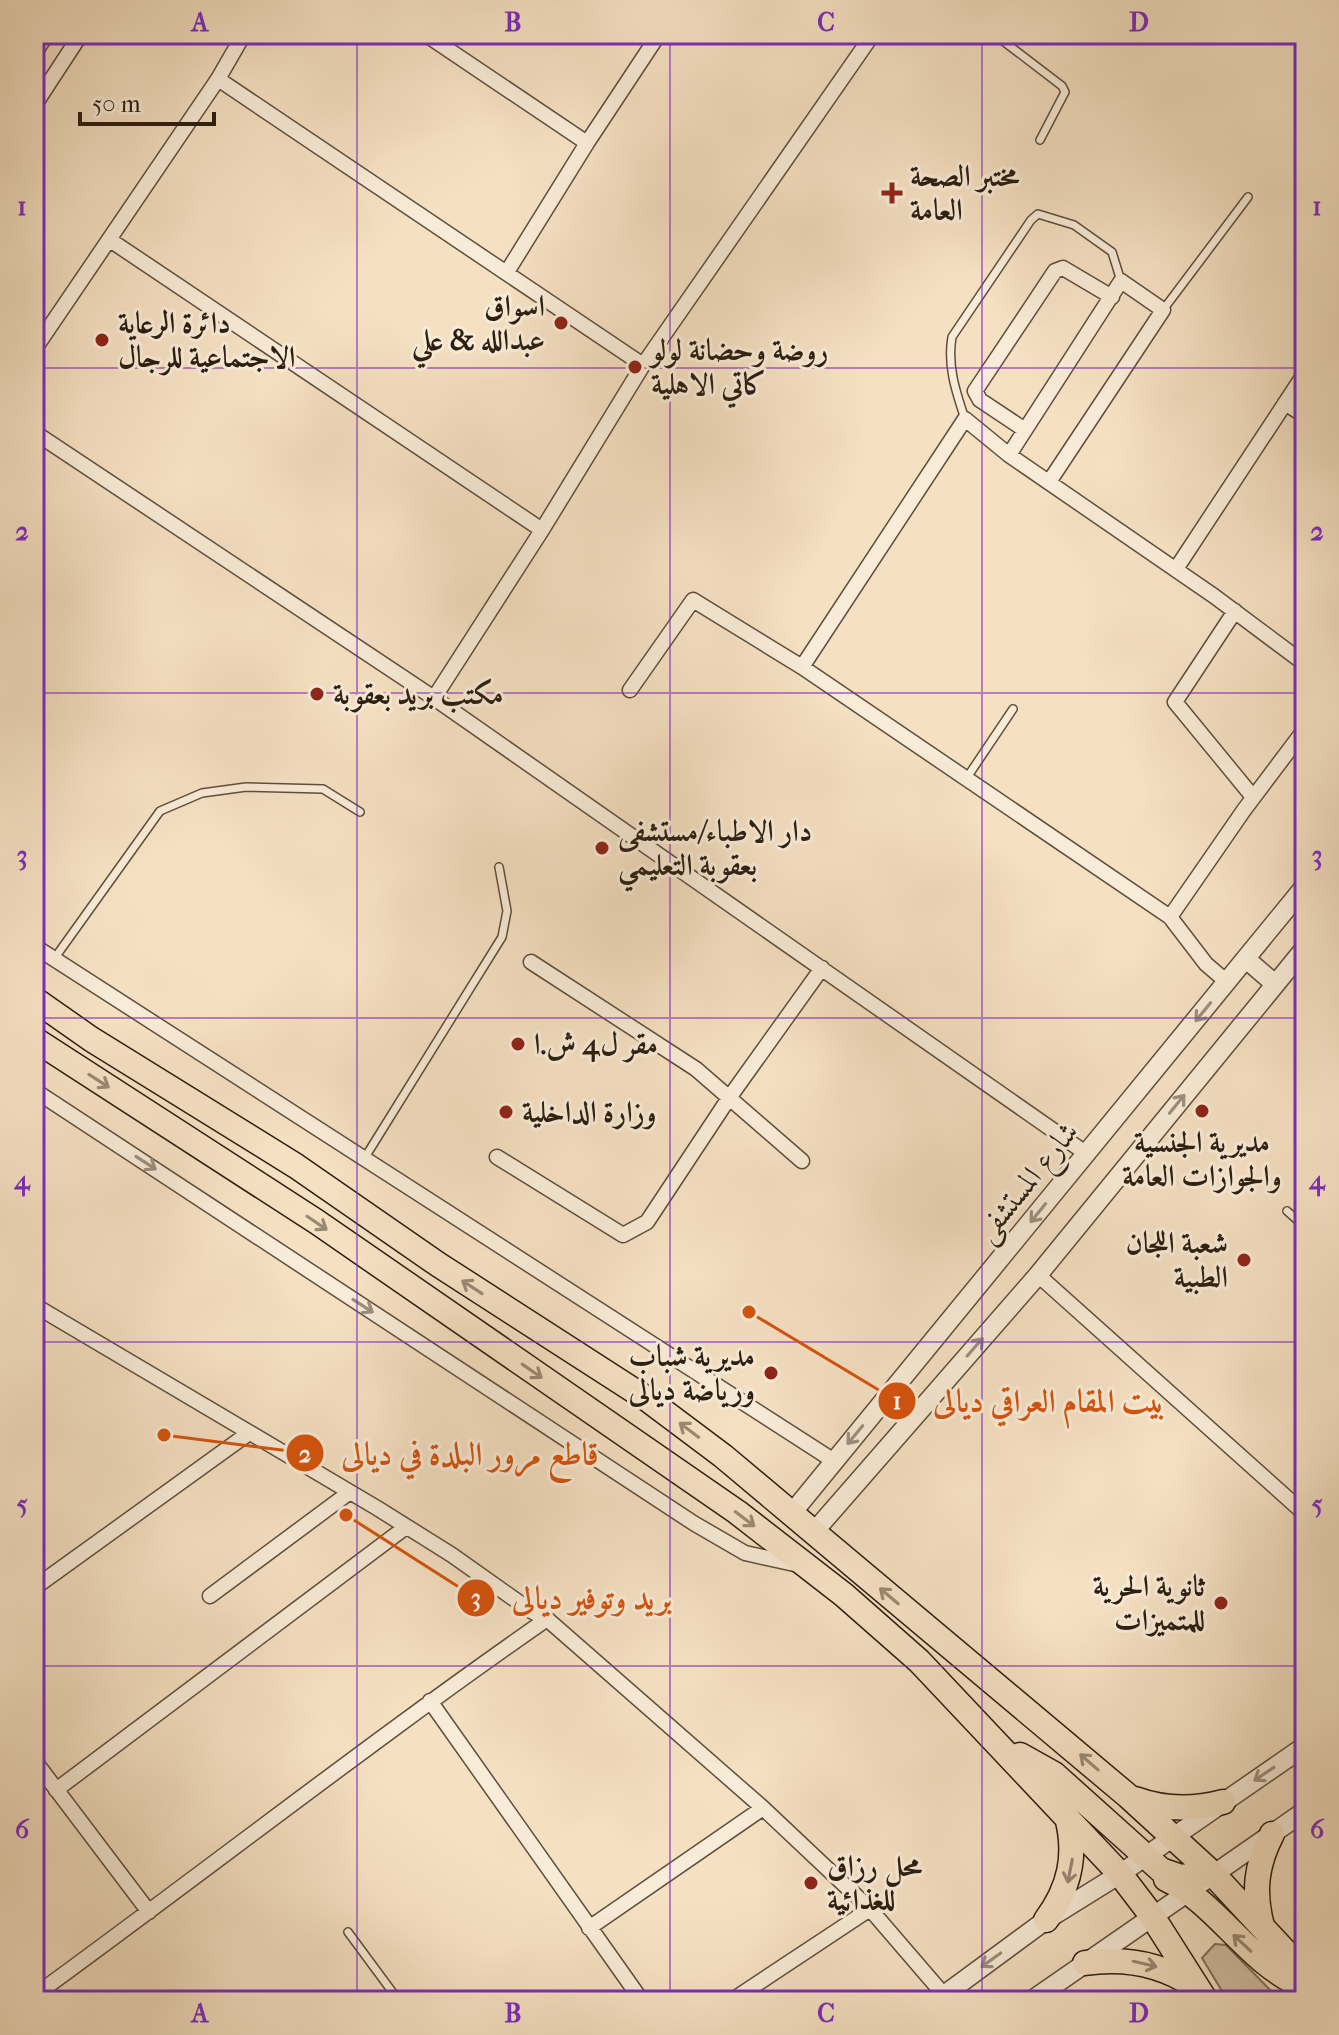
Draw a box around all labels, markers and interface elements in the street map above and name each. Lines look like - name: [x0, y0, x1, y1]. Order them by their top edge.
- text: A: [190, 7, 210, 38]
- text: B: [505, 7, 522, 38]
- text: C: [817, 7, 835, 38]
- text: D: [1129, 7, 1149, 38]
- scale bar: [80, 76, 214, 126]
- text: 50 m: [92, 90, 141, 118]
- place label: مختبر الصحة العامة: [910, 159, 1020, 228]
- marker: مختبر الصحة العامة: [881, 182, 903, 204]
- text: 1: [17, 191, 27, 222]
- text: 1: [1312, 191, 1322, 222]
- place label: اسواق عبدالله & علي: [411, 289, 545, 369]
- place label: دائرة الرعاية الاجتماعية للرجال: [118, 306, 296, 376]
- marker: اسواق عبدالله & علي: [552, 314, 570, 332]
- marker: دائرة الرعاية الاجتماعية للرجال: [93, 331, 111, 349]
- place label: روضة وحضانة لولو كاتي الاهلية: [648, 333, 829, 409]
- marker: روضة وحضانة لولو كاتي الاهلية: [626, 358, 644, 376]
- text: 2: [15, 516, 29, 547]
- text: 2: [1310, 516, 1324, 547]
- place label: مكتب بريد بعقوبة: [333, 677, 503, 713]
- marker: مكتب بريد بعقوبة: [308, 685, 326, 703]
- place label: دار الاطباء/مستشفى بعقوبة التعليمي: [617, 814, 812, 892]
- marker: دار الاطباء/مستشفى بعقوبة التعليمي: [593, 839, 611, 857]
- text: 3: [17, 840, 27, 871]
- text: 3: [1312, 840, 1322, 871]
- one-way arrow: [1194, 1001, 1212, 1022]
- place label: مقر ل4 ش.ا: [534, 1027, 658, 1063]
- marker: مقر ل4 ش.ا: [509, 1035, 527, 1053]
- one-way arrow: [88, 1073, 110, 1090]
- place label: وزارة الداخلية: [522, 1095, 657, 1130]
- one-way arrow: [1168, 1095, 1186, 1115]
- marker: مديرية الجنسية والجوازات العامة: [1193, 1102, 1211, 1120]
- marker: وزارة الداخلية: [497, 1103, 515, 1121]
- street label: شارع المستشفى: [968, 1115, 1091, 1253]
- place label: مديرية الجنسية والجوازات العامة: [1122, 1125, 1282, 1195]
- one-way arrow: [134, 1156, 157, 1172]
- text: 4: [13, 1165, 31, 1197]
- text: 4: [1308, 1165, 1326, 1197]
- one-way arrow: [1029, 1202, 1047, 1223]
- one-way arrow: [306, 1215, 328, 1231]
- place label: شعبة اللجان الطبية: [1125, 1226, 1228, 1295]
- marker: شعبة اللجان الطبية: [1235, 1251, 1253, 1269]
- one-way arrow: [461, 1278, 484, 1294]
- one-way arrow: [352, 1298, 374, 1314]
- one-way arrow: [966, 1338, 984, 1358]
- place label: مديرية شباب ورياضة ديالى: [627, 1339, 755, 1408]
- one-way arrow: [520, 1362, 542, 1379]
- marker: مديرية شباب ورياضة ديالى: [762, 1364, 780, 1382]
- callout: بيت المقام العراقي ديالى: [877, 1373, 1181, 1429]
- text: بيت المقام العراقي ديالى: [932, 1383, 1165, 1429]
- text: 1: [893, 1387, 901, 1415]
- one-way arrow: [679, 1422, 700, 1439]
- one-way arrow: [846, 1424, 864, 1445]
- callout: قاطع مرور البلدة في ديالى: [285, 1425, 614, 1481]
- text: قاطع مرور البلدة في ديالى: [340, 1436, 599, 1484]
- text: 2: [299, 1440, 311, 1468]
- text: 5: [16, 1489, 28, 1520]
- text: 5: [1311, 1489, 1323, 1520]
- one-way arrow: [734, 1510, 755, 1527]
- place label: ثانوية الحرية للمتميزات: [1093, 1569, 1206, 1638]
- callout: بريد وتوفير ديالى: [456, 1570, 688, 1626]
- text: بريد وتوفير ديالى: [511, 1580, 672, 1618]
- text: 3: [471, 1584, 481, 1612]
- one-way arrow: [879, 1587, 899, 1605]
- marker: ثانوية الحرية للمتميزات: [1212, 1594, 1230, 1612]
- one-way arrow: [1079, 1753, 1099, 1771]
- one-way arrow: [1253, 1766, 1275, 1782]
- text: 6: [15, 1814, 30, 1845]
- text: 6: [1310, 1814, 1325, 1845]
- place label: محل رزاق للغذائية: [827, 1849, 923, 1918]
- one-way arrow: [1061, 1857, 1076, 1883]
- marker: محل رزاق للغذائية: [802, 1874, 820, 1892]
- one-way arrow: [1232, 1933, 1252, 1952]
- one-way arrow: [981, 1952, 1002, 1969]
- one-way arrow: [1131, 1957, 1157, 1972]
- text: A: [190, 1998, 210, 2029]
- text: B: [505, 1998, 522, 2029]
- text: C: [817, 1998, 835, 2029]
- text: D: [1129, 1998, 1149, 2029]

